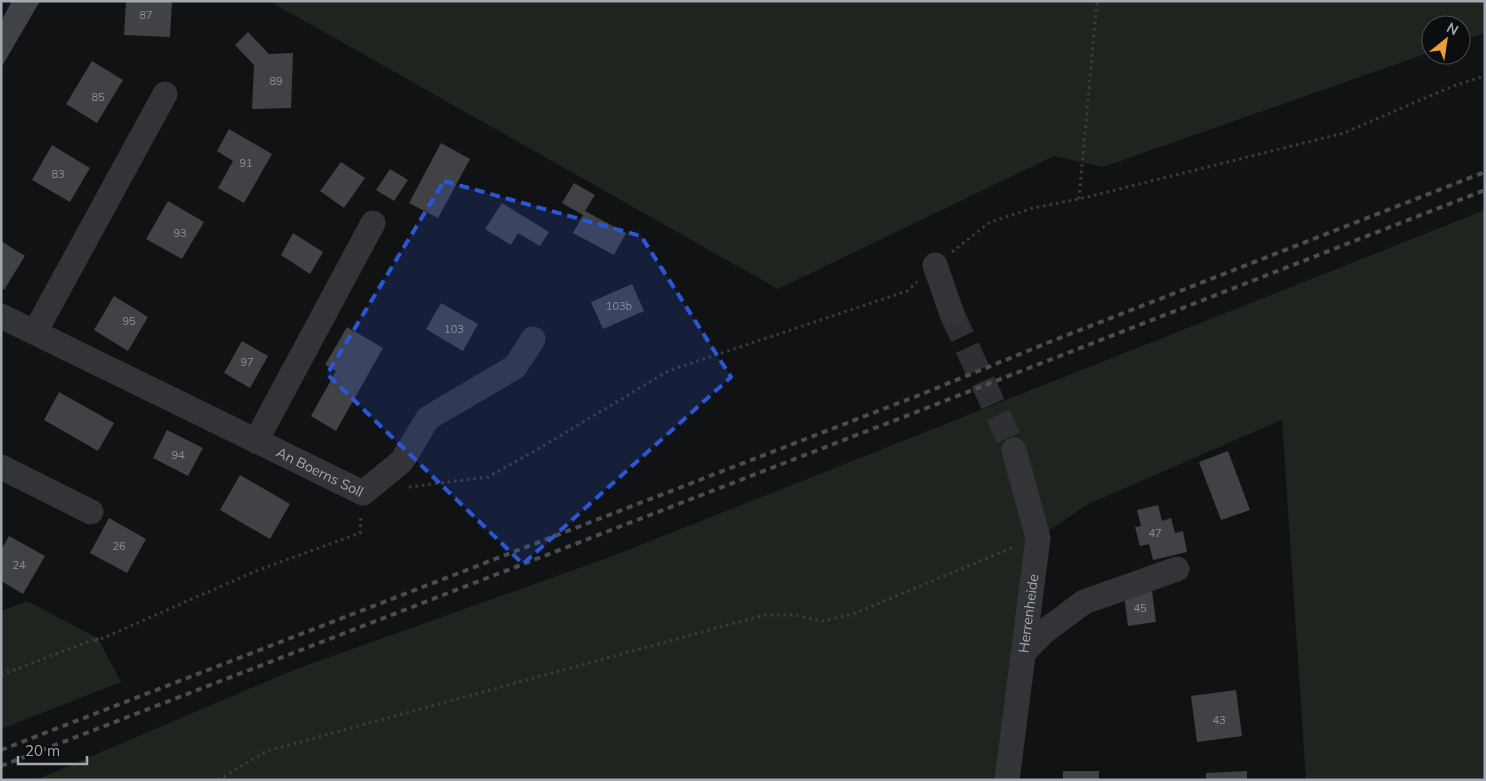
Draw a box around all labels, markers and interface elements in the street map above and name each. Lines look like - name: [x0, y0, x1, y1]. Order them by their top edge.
- house number: 87: [139, 8, 153, 22]
- north arrow: [1421, 15, 1471, 65]
- text: N: [1443, 18, 1462, 39]
- house number: 89: [269, 74, 283, 88]
- house number: 85: [91, 90, 105, 104]
- house number: 91: [239, 156, 253, 170]
- house number: 83: [51, 167, 65, 181]
- house number: 93: [173, 226, 187, 240]
- house number: 103b: [606, 299, 633, 313]
- house number: 95: [122, 314, 136, 328]
- house number: 103: [444, 322, 464, 336]
- house number: 97: [240, 355, 254, 369]
- street label: An Boerns Soll: [273, 443, 366, 501]
- house number: 94: [171, 448, 185, 462]
- house number: 47: [1148, 526, 1162, 540]
- house number: 26: [112, 539, 126, 553]
- house number: 24: [12, 558, 26, 572]
- street label: Herrenheide: [1014, 573, 1042, 654]
- house number: 45: [1133, 601, 1147, 615]
- house number: 43: [1212, 713, 1226, 727]
- scale bar: [18, 734, 86, 766]
- text: 20 m: [25, 741, 60, 760]

